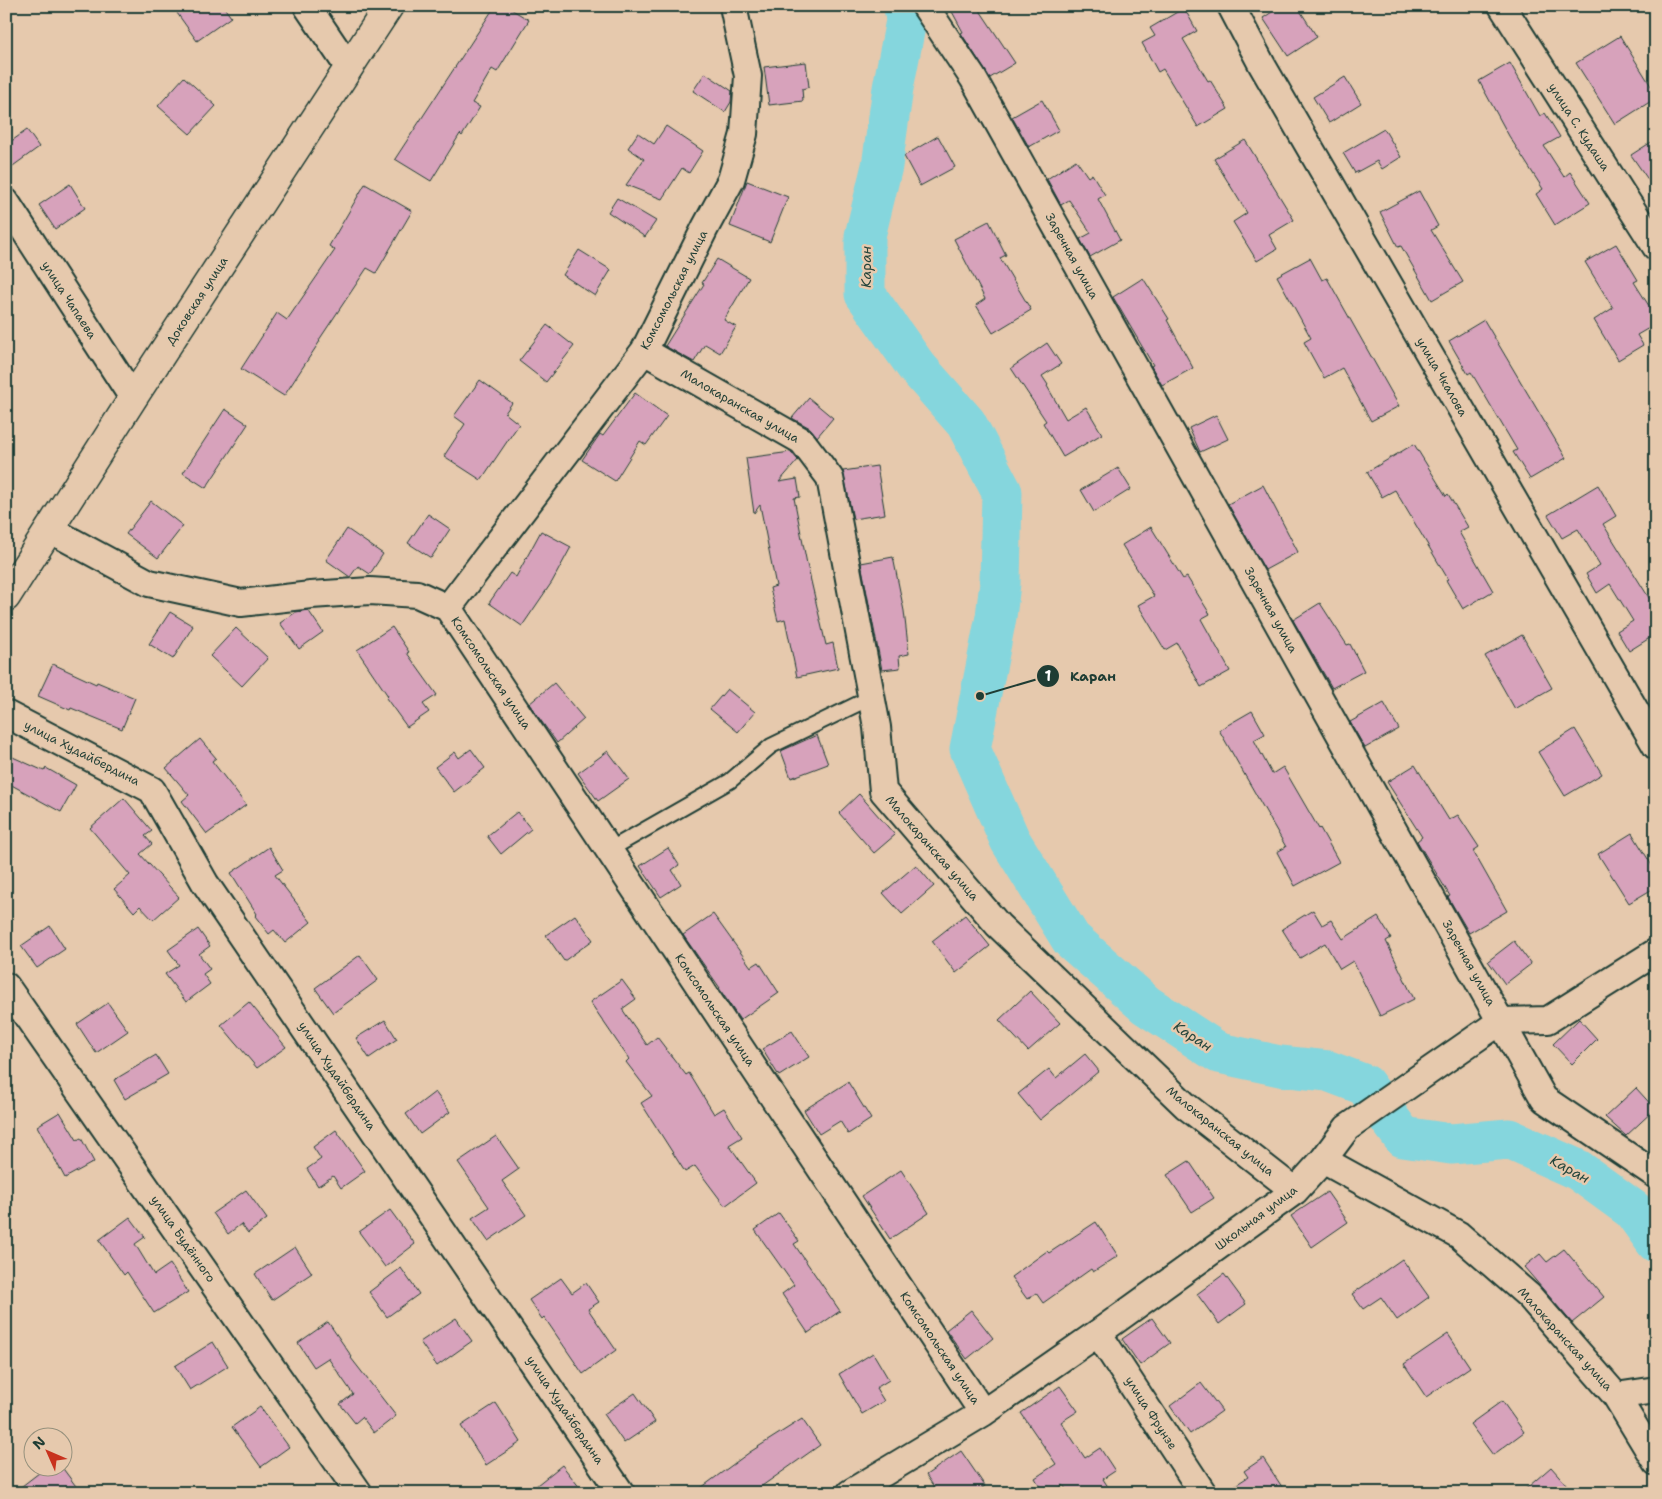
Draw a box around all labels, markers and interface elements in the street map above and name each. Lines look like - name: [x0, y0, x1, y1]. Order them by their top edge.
- street label: улица С. Кудаша: [1545, 80, 1614, 174]
- street label: Заречная улица: [1042, 210, 1102, 302]
- street label: Комсомольская улица: [637, 227, 711, 353]
- water label: Каран: [857, 246, 875, 288]
- street label: Доковская улица: [162, 253, 232, 348]
- street label: улица Чапаева: [38, 258, 100, 342]
- street label: улица Чкалова: [1413, 334, 1471, 420]
- street label: Малокаранская улица: [678, 365, 803, 447]
- street label: Заречная улица: [1241, 564, 1301, 656]
- street label: Комсомольская улица: [447, 614, 535, 733]
- callout: Каран: [1035, 662, 1127, 691]
- text: 1: [1045, 666, 1052, 686]
- text: Каран: [1070, 667, 1116, 685]
- street label: улица Худайбердина: [22, 717, 143, 789]
- street label: Малокаранская улица: [882, 792, 982, 904]
- street label: Заречная улица: [1439, 917, 1499, 1009]
- street label: Комсомольская улица: [671, 951, 759, 1070]
- water label: Каран: [1170, 1017, 1216, 1055]
- street label: улица Худайбердина: [295, 1019, 380, 1134]
- street label: Малокаранская улица: [1163, 1082, 1278, 1180]
- water label: Каран: [1547, 1151, 1593, 1187]
- street label: Школьная улица: [1212, 1182, 1301, 1254]
- street label: улица Будённого: [147, 1192, 219, 1286]
- street label: Малокаранская улица: [1514, 1284, 1616, 1395]
- street label: Комсомольская улица: [896, 1289, 984, 1408]
- street label: улица Худайбердина: [523, 1353, 608, 1468]
- street label: улица Фрунзе: [1121, 1373, 1181, 1453]
- north arrow: [22, 1426, 72, 1476]
- text: N: [29, 1433, 49, 1453]

